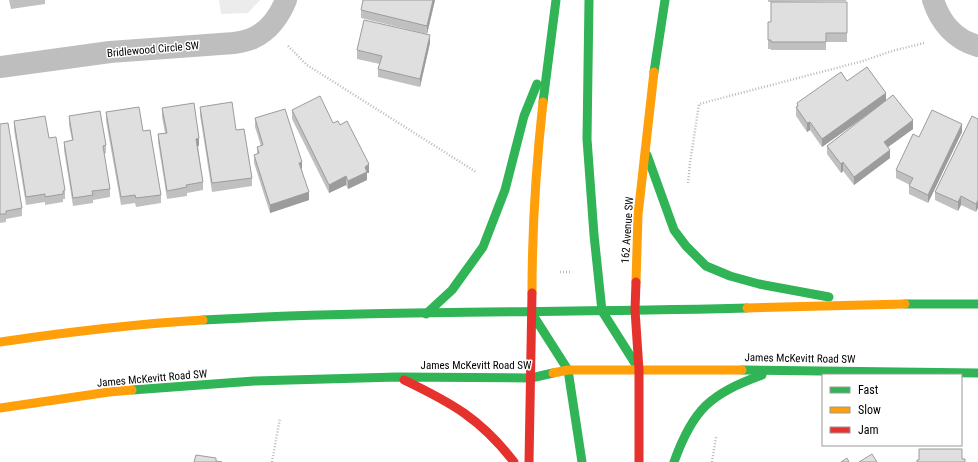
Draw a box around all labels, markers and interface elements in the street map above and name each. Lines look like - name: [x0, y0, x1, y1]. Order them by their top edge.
- street label: Bridlewood Circle SW: [106, 39, 200, 60]
- street label: 162 Avenue SW: [619, 196, 636, 264]
- street label: James McKevitt Road SW: [744, 351, 856, 366]
- street label: James McKevitt Road SW: [421, 359, 532, 372]
- street label: James McKevitt Road SW: [96, 367, 208, 390]
- legend: [822, 374, 962, 446]
- text: Fast: [858, 383, 879, 397]
- text: Slow: [858, 403, 881, 417]
- text: Jam: [858, 423, 879, 437]

